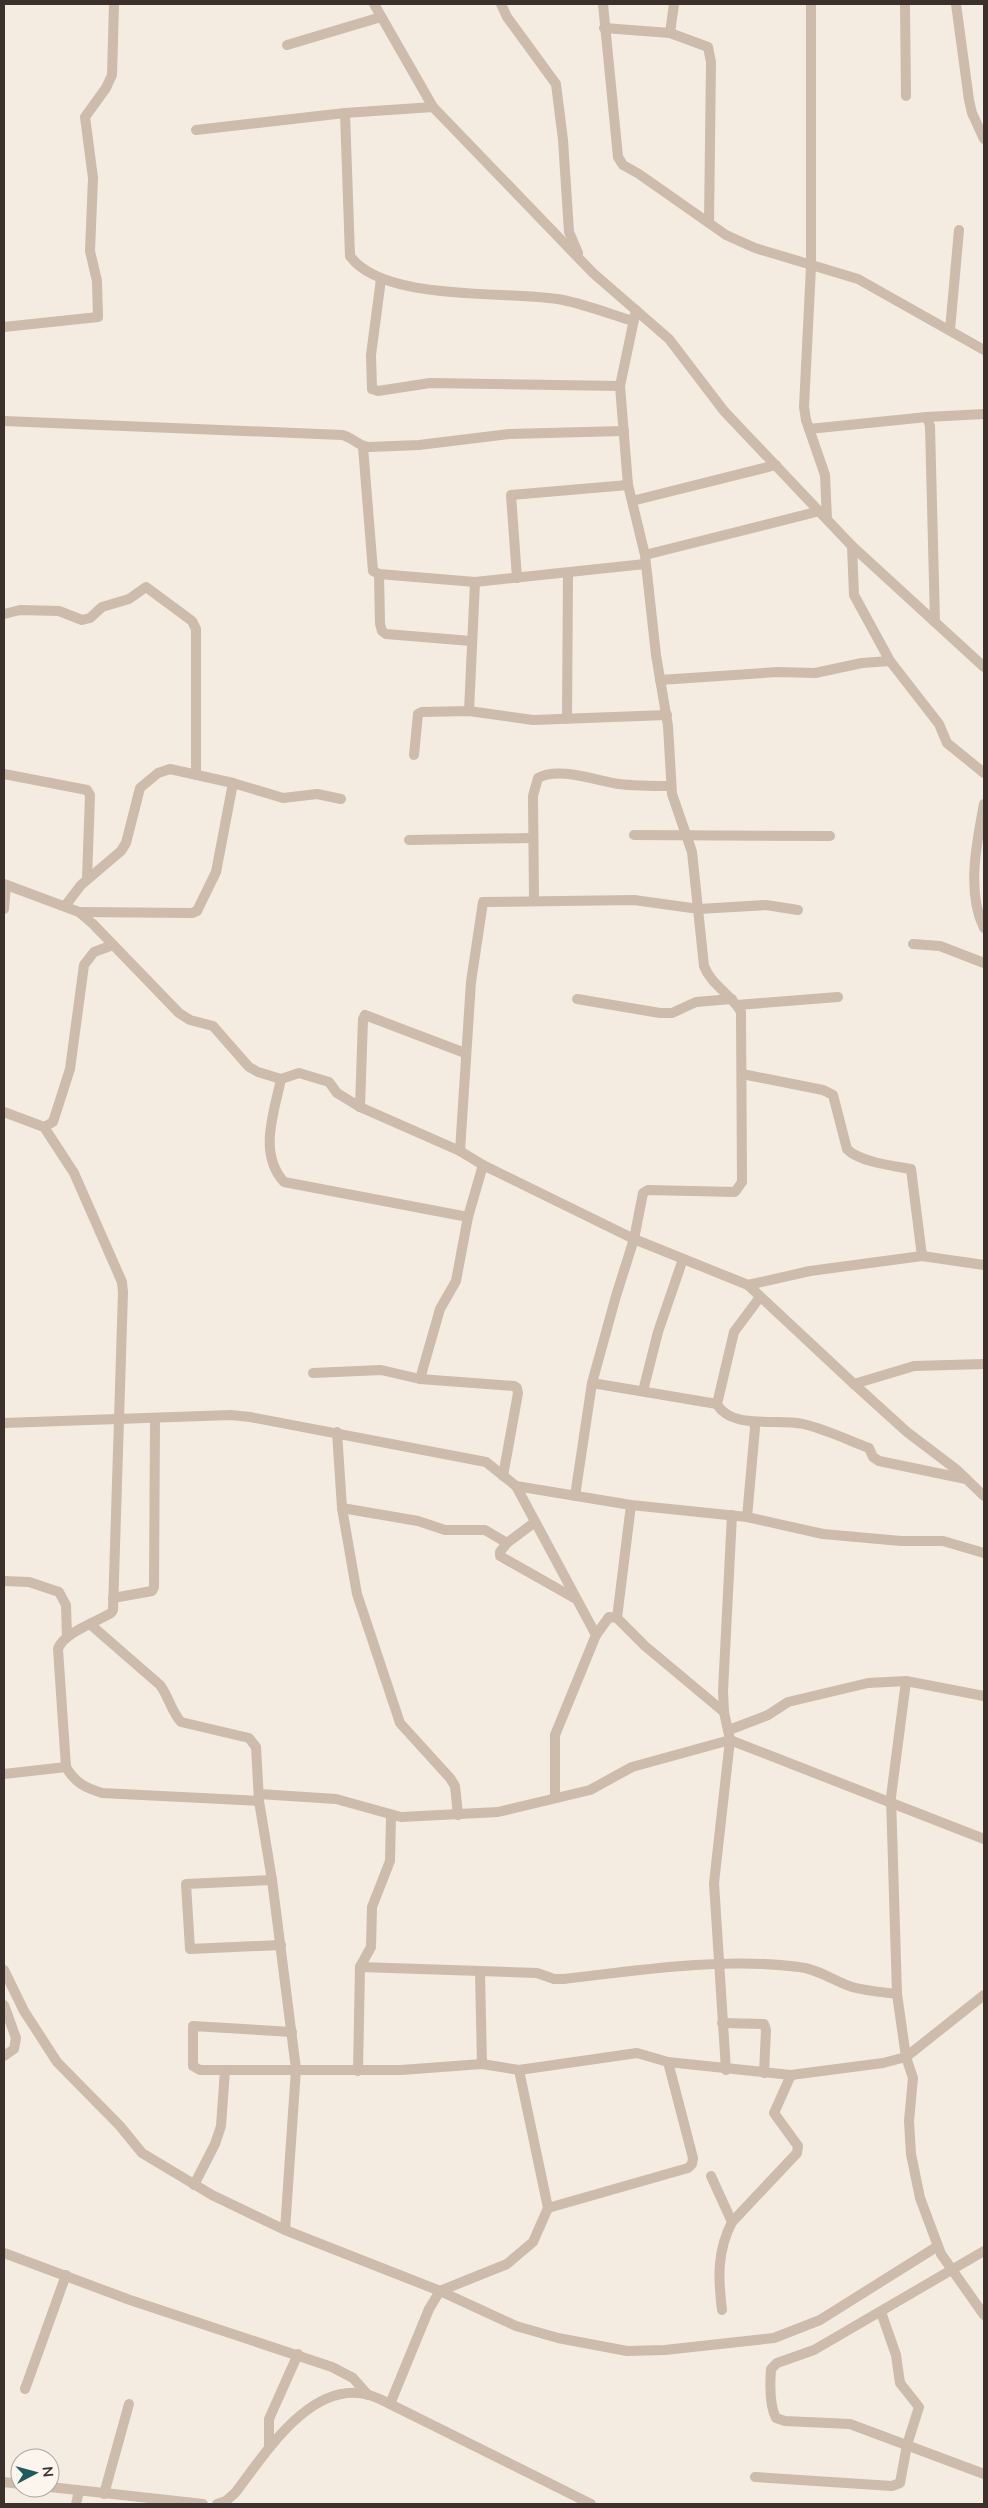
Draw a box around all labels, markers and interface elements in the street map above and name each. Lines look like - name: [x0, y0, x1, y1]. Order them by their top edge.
- north arrow: [10, 2448, 60, 2498]
- text: N: [38, 2465, 57, 2478]

